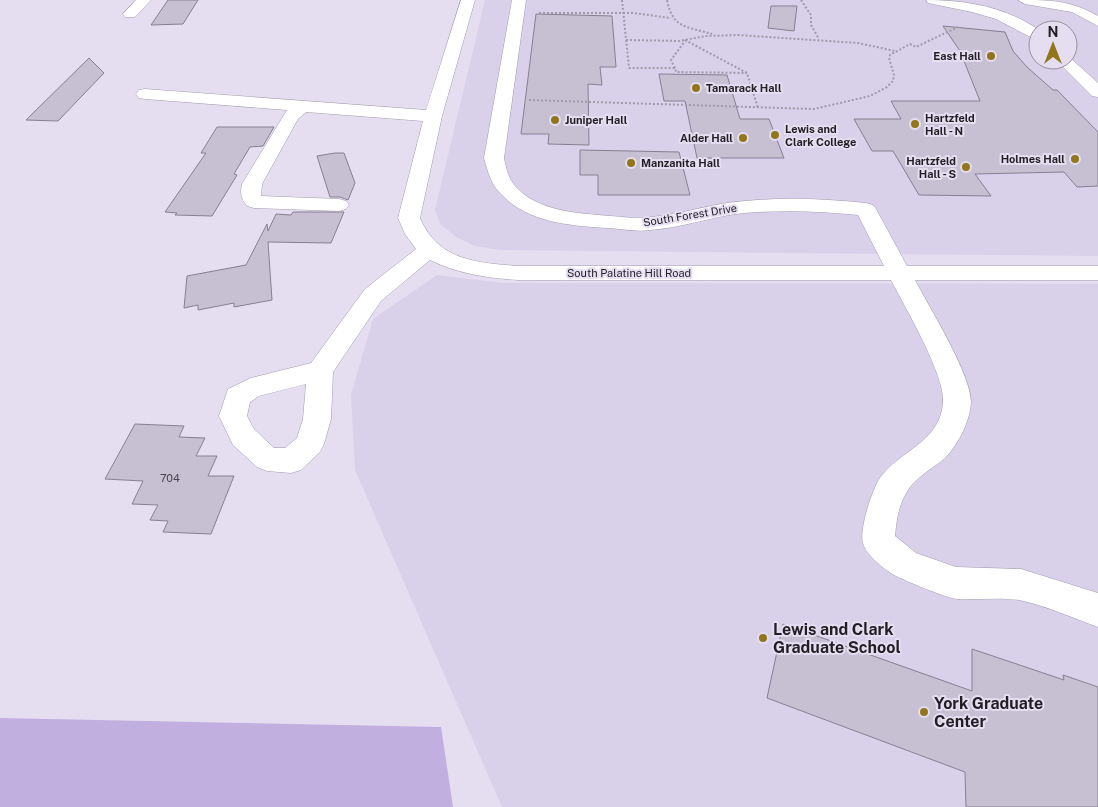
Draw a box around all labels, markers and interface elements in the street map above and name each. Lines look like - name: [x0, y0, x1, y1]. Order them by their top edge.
- north arrow: [1028, 20, 1078, 70]
- text: N: [1048, 24, 1058, 40]
- place label: East Hall: [933, 50, 981, 62]
- marker: East Hall: [985, 50, 997, 62]
- marker: Tamarack Hall: [690, 82, 702, 94]
- place label: Tamarack Hall: [706, 82, 782, 94]
- place label: Hartzfeld Hall - N: [925, 112, 975, 137]
- marker: Juniper Hall: [549, 114, 561, 126]
- place label: Juniper Hall: [565, 114, 628, 126]
- marker: Hartzfeld Hall - N: [909, 118, 921, 130]
- place label: Lewis and Clark College: [785, 123, 856, 148]
- marker: Lewis and Clark College: [769, 129, 781, 141]
- place label: Alder Hall: [680, 132, 733, 144]
- marker: Alder Hall: [737, 132, 749, 144]
- place label: Holmes Hall: [1001, 153, 1065, 165]
- marker: Holmes Hall: [1069, 153, 1081, 165]
- place label: Hartzfeld Hall - S: [906, 155, 956, 180]
- marker: Manzanita Hall: [625, 157, 637, 169]
- place label: Manzanita Hall: [641, 157, 720, 169]
- marker: Hartzfeld Hall - S: [960, 161, 972, 173]
- street label: South Forest Drive: [642, 202, 738, 228]
- street label: South Palatine Hill Road: [567, 267, 691, 279]
- house number: 704: [160, 472, 180, 484]
- place label: Lewis and Clark Graduate School: [773, 620, 901, 657]
- marker: Lewis and Clark Graduate School: [757, 632, 769, 644]
- place label: York Graduate Center: [934, 694, 1043, 731]
- marker: York Graduate Center: [918, 706, 930, 718]

